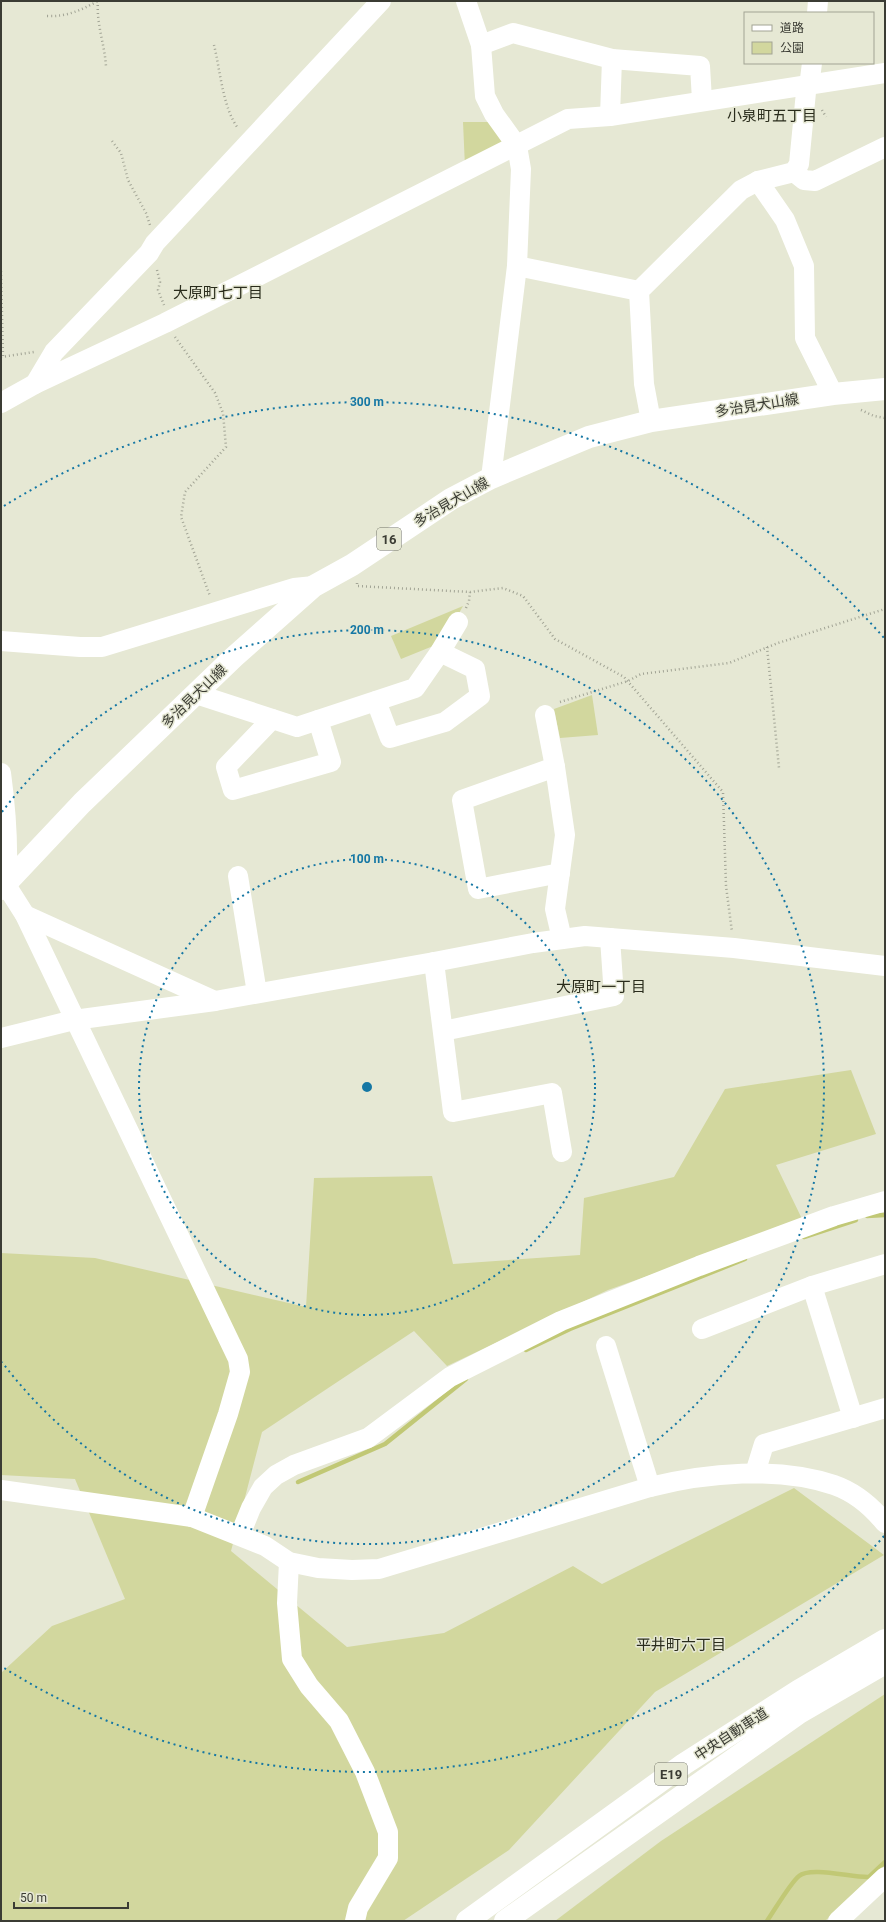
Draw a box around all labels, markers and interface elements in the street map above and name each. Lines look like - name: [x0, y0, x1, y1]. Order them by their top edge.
- legend: [744, 12, 874, 64]
- text: 道路: [780, 21, 804, 35]
- text: 公園: [780, 41, 804, 55]
- district label: 小泉町五丁目: [727, 107, 817, 125]
- district label: 大原町七丁目: [173, 284, 263, 302]
- street label: 多治見犬山線: [714, 391, 800, 419]
- text: 300 m: [350, 395, 384, 409]
- street label: 多治見犬山線: [411, 474, 491, 530]
- road number: 16: [377, 528, 401, 550]
- text: 200 m: [350, 623, 384, 637]
- street label: 多治見犬山線: [158, 661, 230, 731]
- text: 100 m: [350, 852, 384, 866]
- district label: 大原町一丁目: [556, 978, 646, 996]
- centre of rings: [360, 1080, 374, 1094]
- district label: 平井町六丁目: [636, 1636, 726, 1654]
- street label: 中央自動車道: [691, 1704, 771, 1764]
- road number: E19: [655, 1763, 687, 1785]
- scale bar: [14, 1884, 128, 1910]
- text: 50 m: [20, 1891, 47, 1905]

